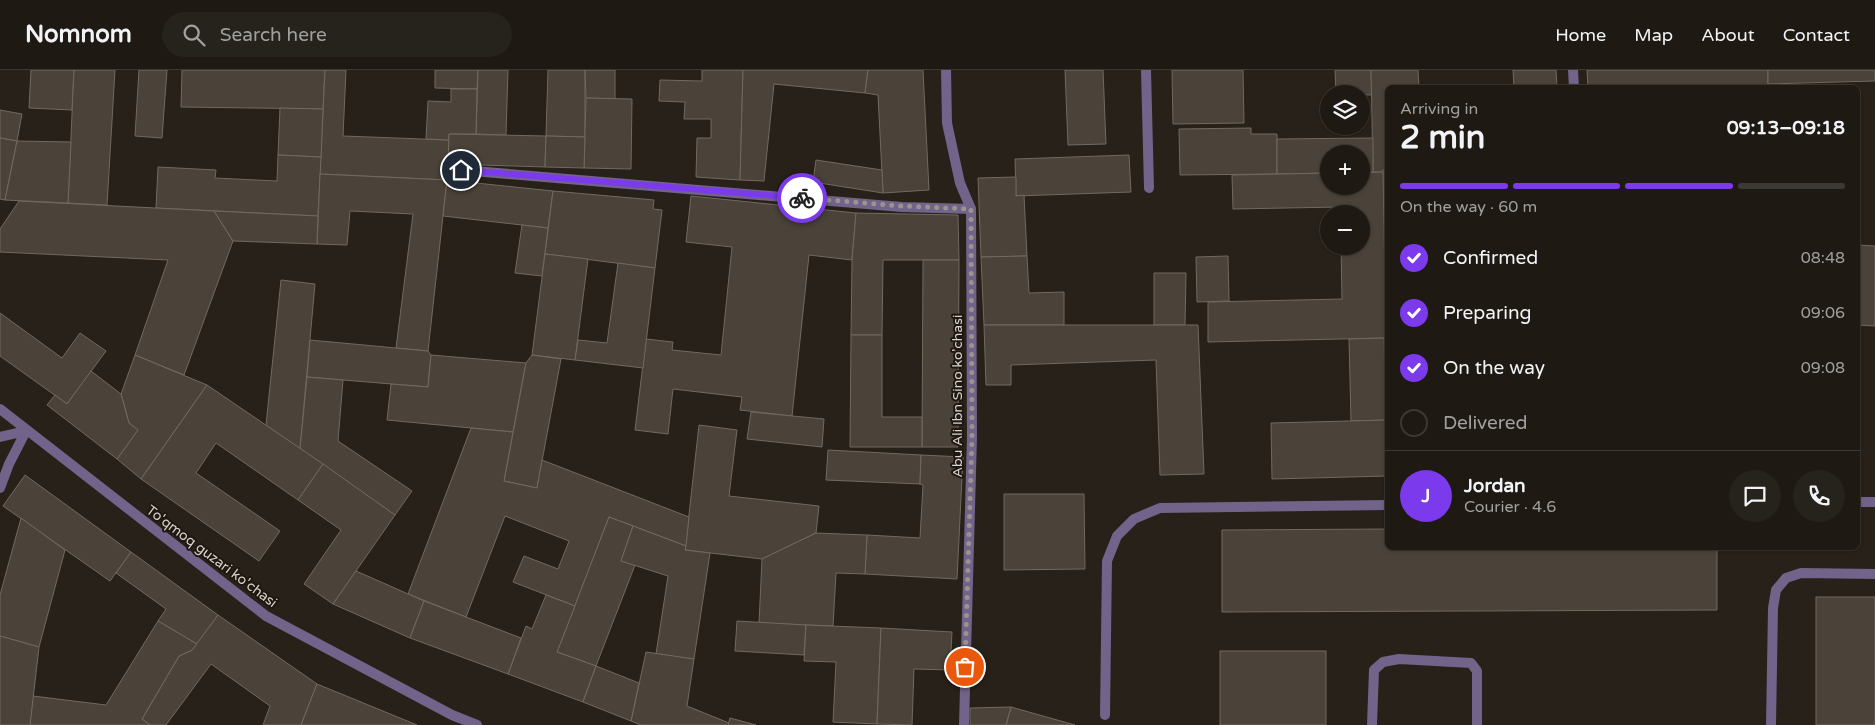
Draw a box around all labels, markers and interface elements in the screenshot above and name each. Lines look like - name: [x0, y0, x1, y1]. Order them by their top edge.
- search box: [162, 12, 512, 57]
- text: Nomnom: [25, 20, 132, 49]
- icon: search: [180, 21, 208, 49]
- text: Search here: [220, 24, 327, 46]
- text: Home: [1555, 24, 1606, 46]
- text: Map: [1634, 24, 1673, 46]
- text: About: [1701, 24, 1755, 46]
- text: Contact: [1783, 24, 1850, 46]
- map controls: [1320, 85, 1370, 255]
- button: layers: [1320, 85, 1370, 135]
- text: Arriving in: [1400, 99, 1478, 119]
- text: 09:13–09:18: [1727, 117, 1845, 139]
- text: 2 min: [1400, 119, 1485, 157]
- button: +: [1320, 145, 1370, 195]
- pin: [440, 149, 482, 191]
- icon: home: [447, 156, 475, 184]
- courier: [777, 173, 827, 223]
- icon: bike: [788, 184, 816, 212]
- text: On the way · 60 m: [1400, 197, 1537, 217]
- button: −: [1320, 205, 1370, 255]
- icon: check: [1400, 244, 1428, 272]
- text: Confirmed: [1443, 247, 1538, 269]
- text: 08:48: [1801, 248, 1845, 268]
- icon: check: [1400, 299, 1428, 327]
- text: Preparing: [1443, 302, 1532, 324]
- text: 09:06: [1801, 303, 1845, 323]
- street label: Abu Ali Ibn Sino ko'chasi: [949, 315, 966, 477]
- icon: check: [1400, 354, 1428, 382]
- text: On the way: [1443, 357, 1545, 379]
- text: 09:08: [1801, 358, 1845, 378]
- text: Delivered: [1443, 412, 1528, 434]
- button: chat: [1729, 470, 1781, 522]
- button: phone: [1793, 470, 1845, 522]
- text: Jordan: [1464, 475, 1526, 497]
- text: J: [1422, 485, 1430, 507]
- text: Courier · 4.6: [1464, 497, 1556, 517]
- street label: To'qmoq guzari ko'chasi: [143, 502, 280, 611]
- pin: [944, 646, 986, 688]
- icon: bag: [951, 653, 979, 681]

